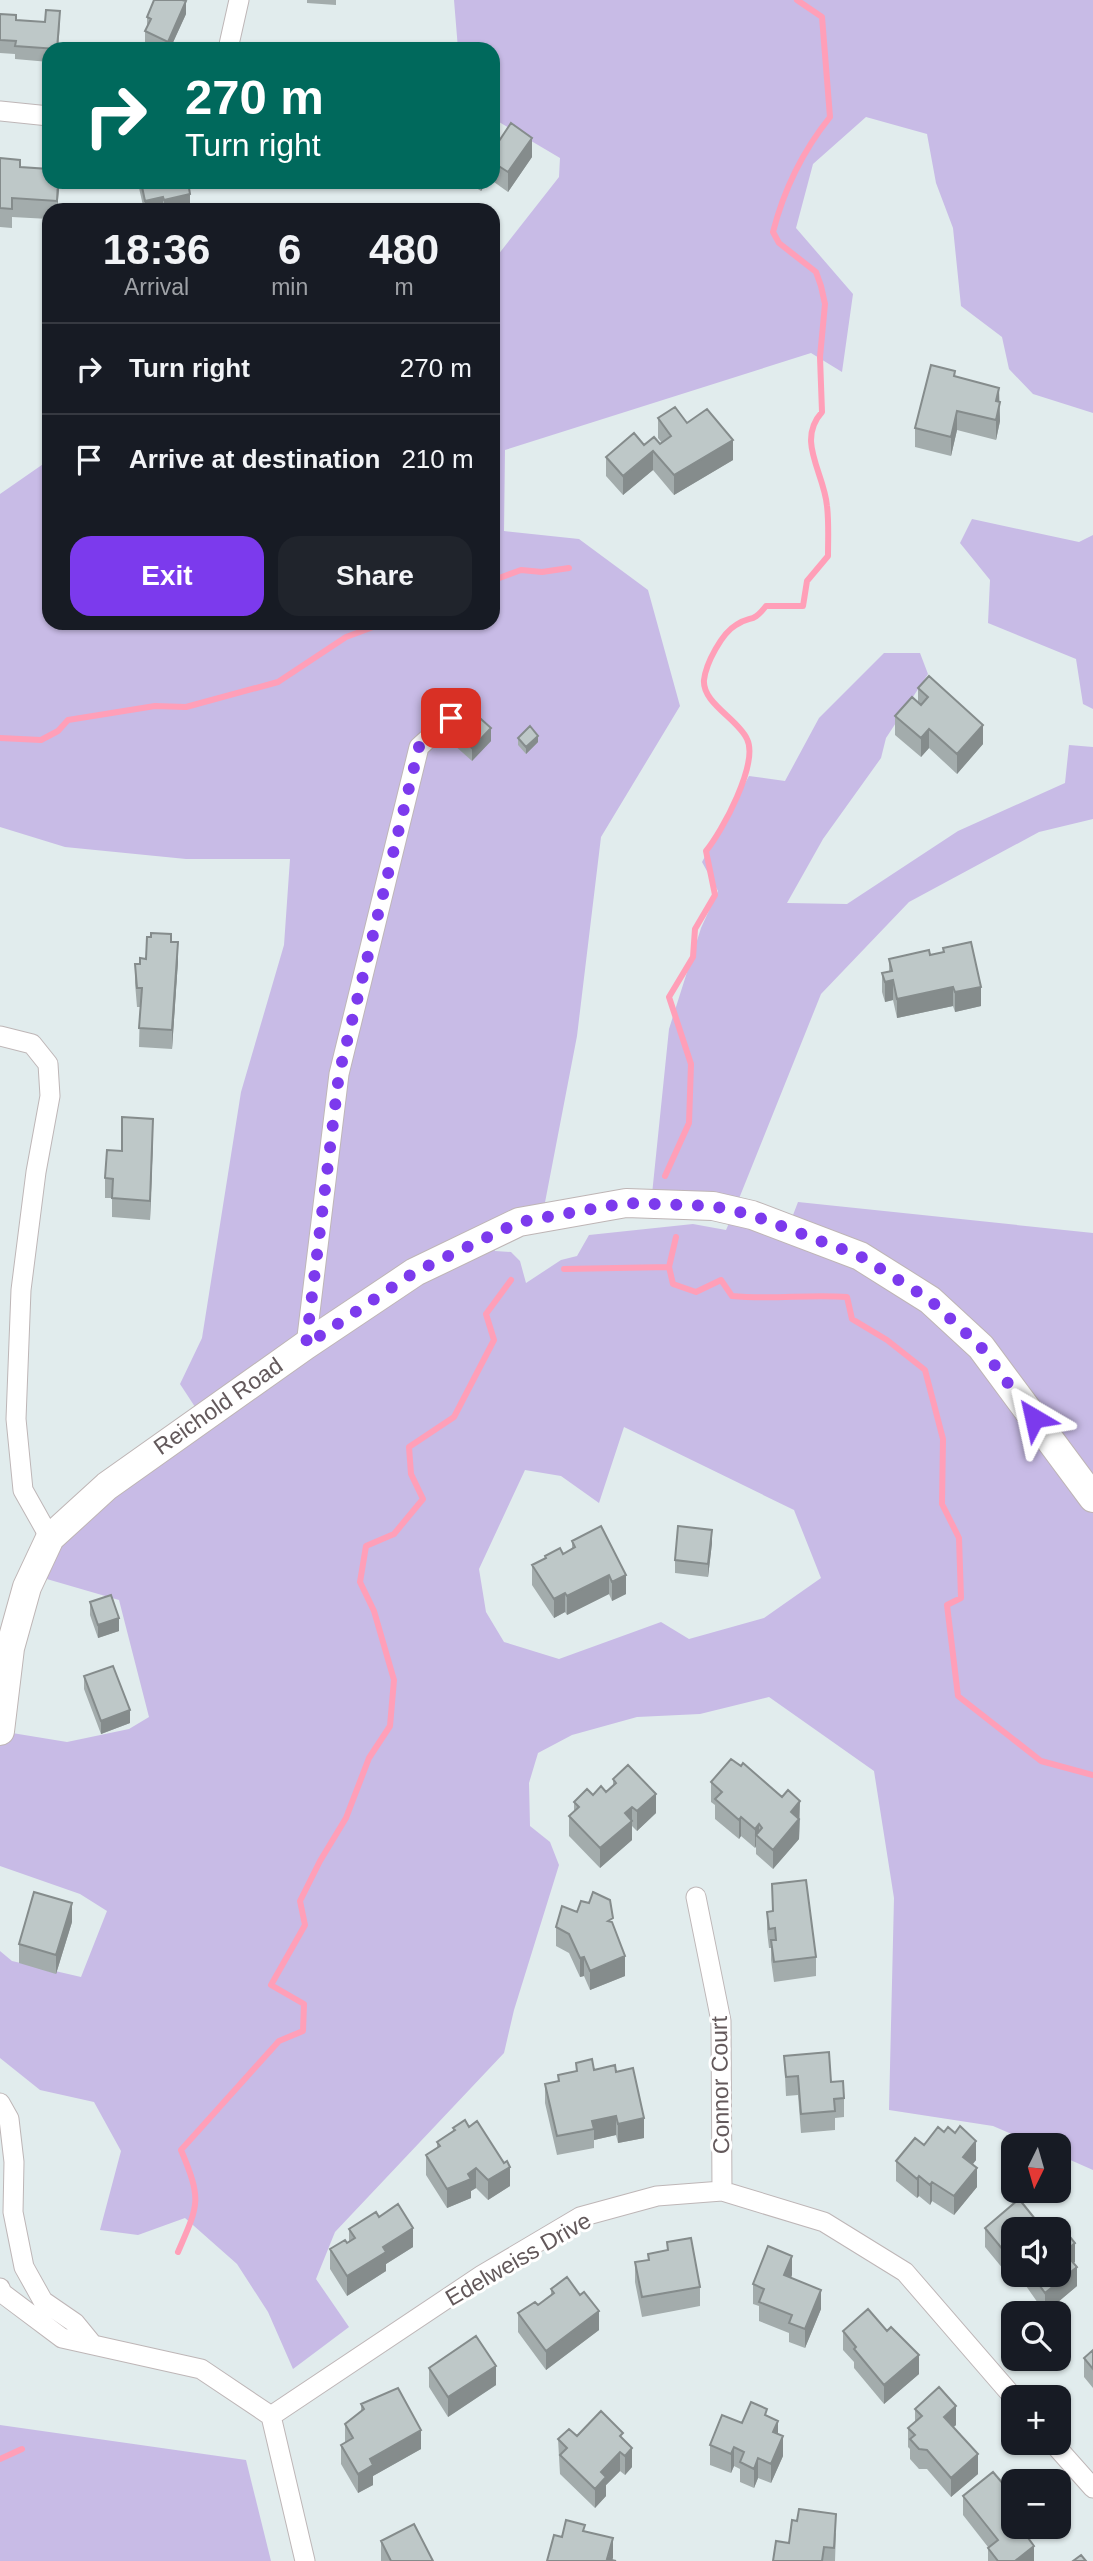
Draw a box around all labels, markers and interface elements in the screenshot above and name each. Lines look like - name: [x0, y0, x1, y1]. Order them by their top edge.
- icon: right: [70, 70, 161, 161]
- text: 270 m: [185, 70, 324, 124]
- text: Turn right: [185, 127, 321, 163]
- text: 18:36: [103, 226, 210, 273]
- text: 6: [278, 226, 301, 273]
- text: 480: [369, 226, 439, 273]
- text: Arrival: [124, 274, 189, 300]
- text: min: [271, 274, 308, 300]
- text: m: [395, 274, 414, 300]
- icon: right: [70, 350, 108, 388]
- text: Turn right: [129, 353, 250, 383]
- text: 270 m: [400, 353, 472, 383]
- icon: arrive: [70, 441, 108, 479]
- text: Arrive at destination: [129, 444, 380, 474]
- text: 210 m: [401, 444, 474, 474]
- button: Exit: [70, 536, 264, 616]
- button: Share: [278, 536, 472, 616]
- pin: [421, 688, 481, 748]
- icon: arrive: [432, 699, 470, 737]
- street label: Reichold Road: [149, 1352, 287, 1460]
- position arrow: [997, 1381, 1071, 1455]
- street label: Connor Court: [706, 2015, 734, 2154]
- north arrow: [1001, 2133, 1071, 2203]
- map controls: [1001, 2133, 1071, 2539]
- street label: Edelweiss Drive: [441, 2207, 595, 2311]
- button: sound: [1001, 2217, 1071, 2287]
- button: search: [1001, 2301, 1071, 2371]
- button: +: [1001, 2385, 1071, 2455]
- button: −: [1001, 2469, 1071, 2539]

